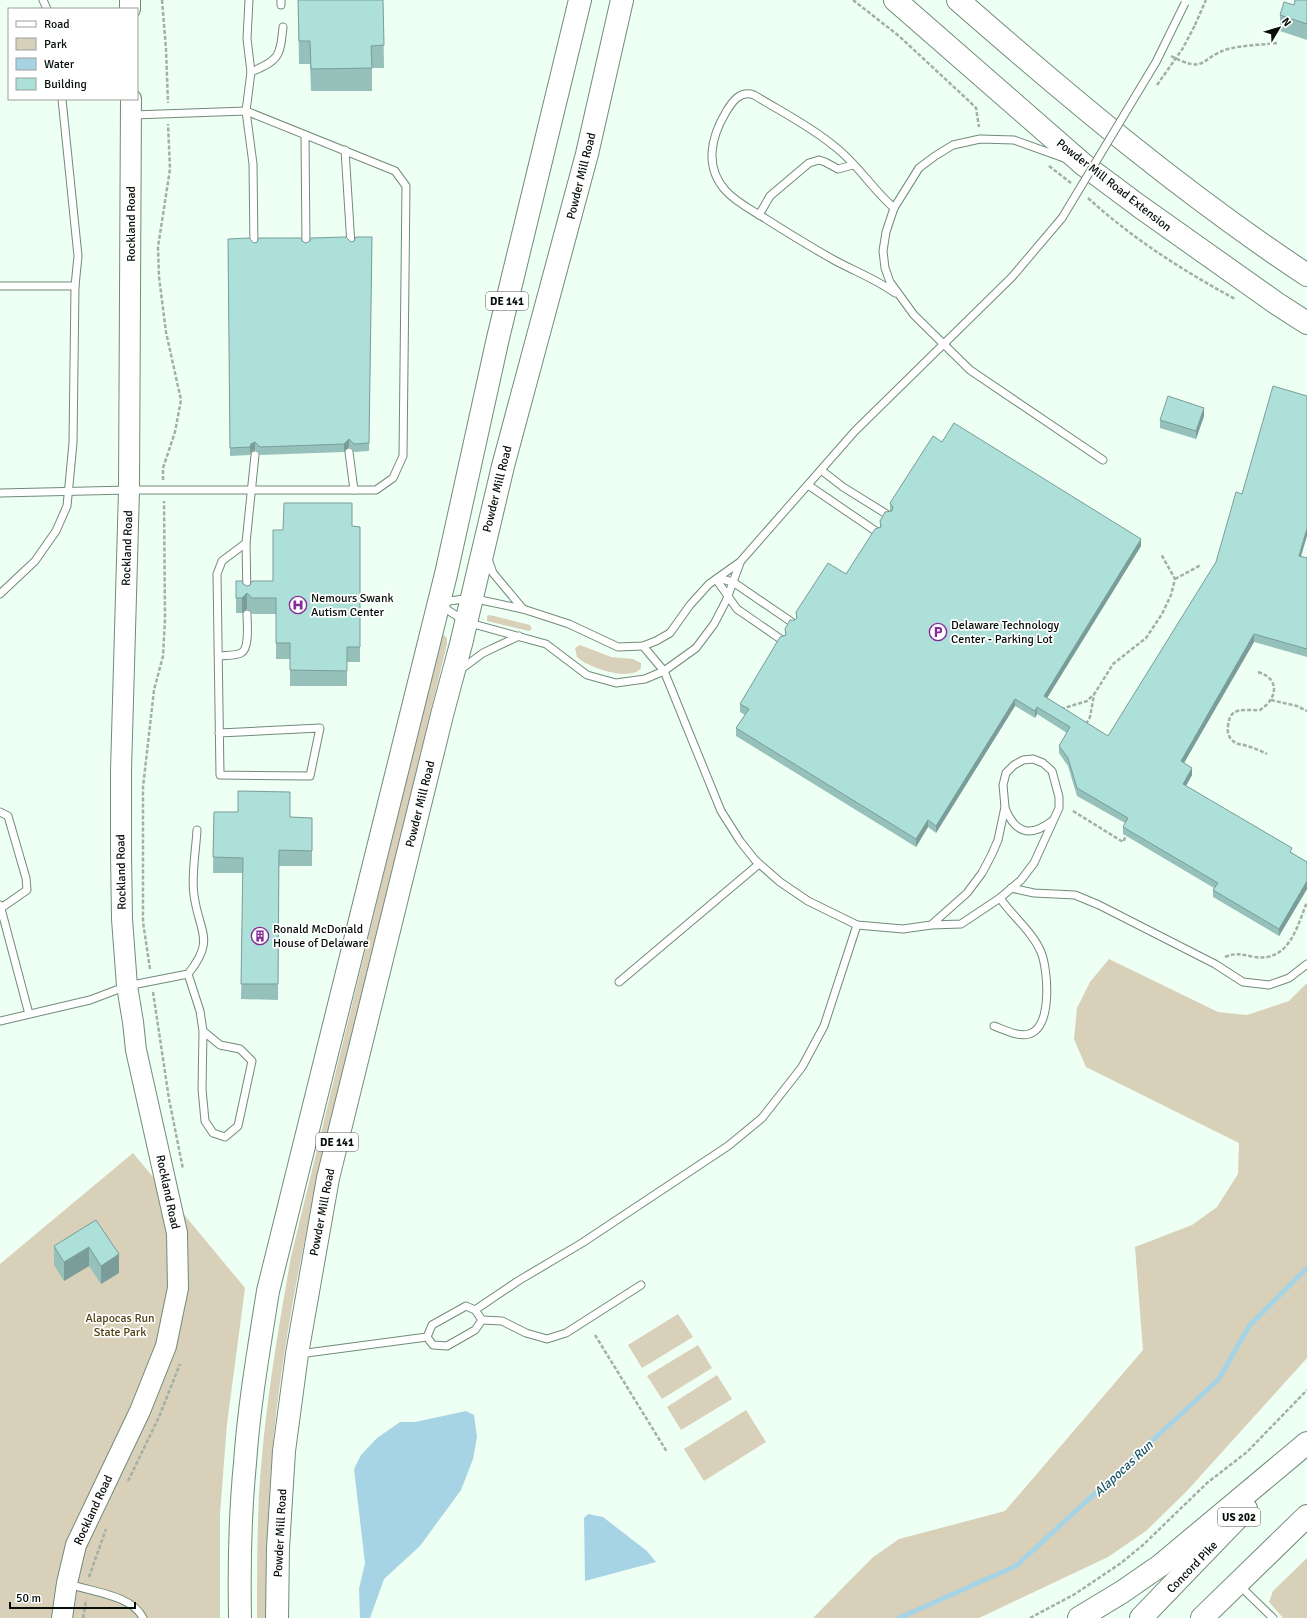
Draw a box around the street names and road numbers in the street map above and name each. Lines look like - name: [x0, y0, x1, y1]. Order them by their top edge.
- street label: Powder Mill Road: [563, 131, 600, 221]
- street label: Powder Mill Road Extension: [1053, 136, 1174, 235]
- street label: Rockland Road: [124, 186, 139, 262]
- road number: DE 141: [486, 292, 528, 310]
- street label: Powder Mill Road: [479, 444, 516, 534]
- street label: Rockland Road: [119, 510, 136, 586]
- street label: Powder Mill Road: [402, 759, 439, 849]
- street label: Rockland Road: [113, 834, 130, 910]
- road number: DE 141: [316, 1133, 358, 1151]
- street label: Rockland Road: [152, 1154, 183, 1231]
- street label: Powder Mill Road: [307, 1167, 338, 1257]
- street label: Rockland Road: [71, 1473, 116, 1548]
- street label: Powder Mill Road: [271, 1488, 290, 1578]
- road number: US 202: [1218, 1508, 1260, 1526]
- street label: Concord Pike: [1164, 1538, 1221, 1597]

